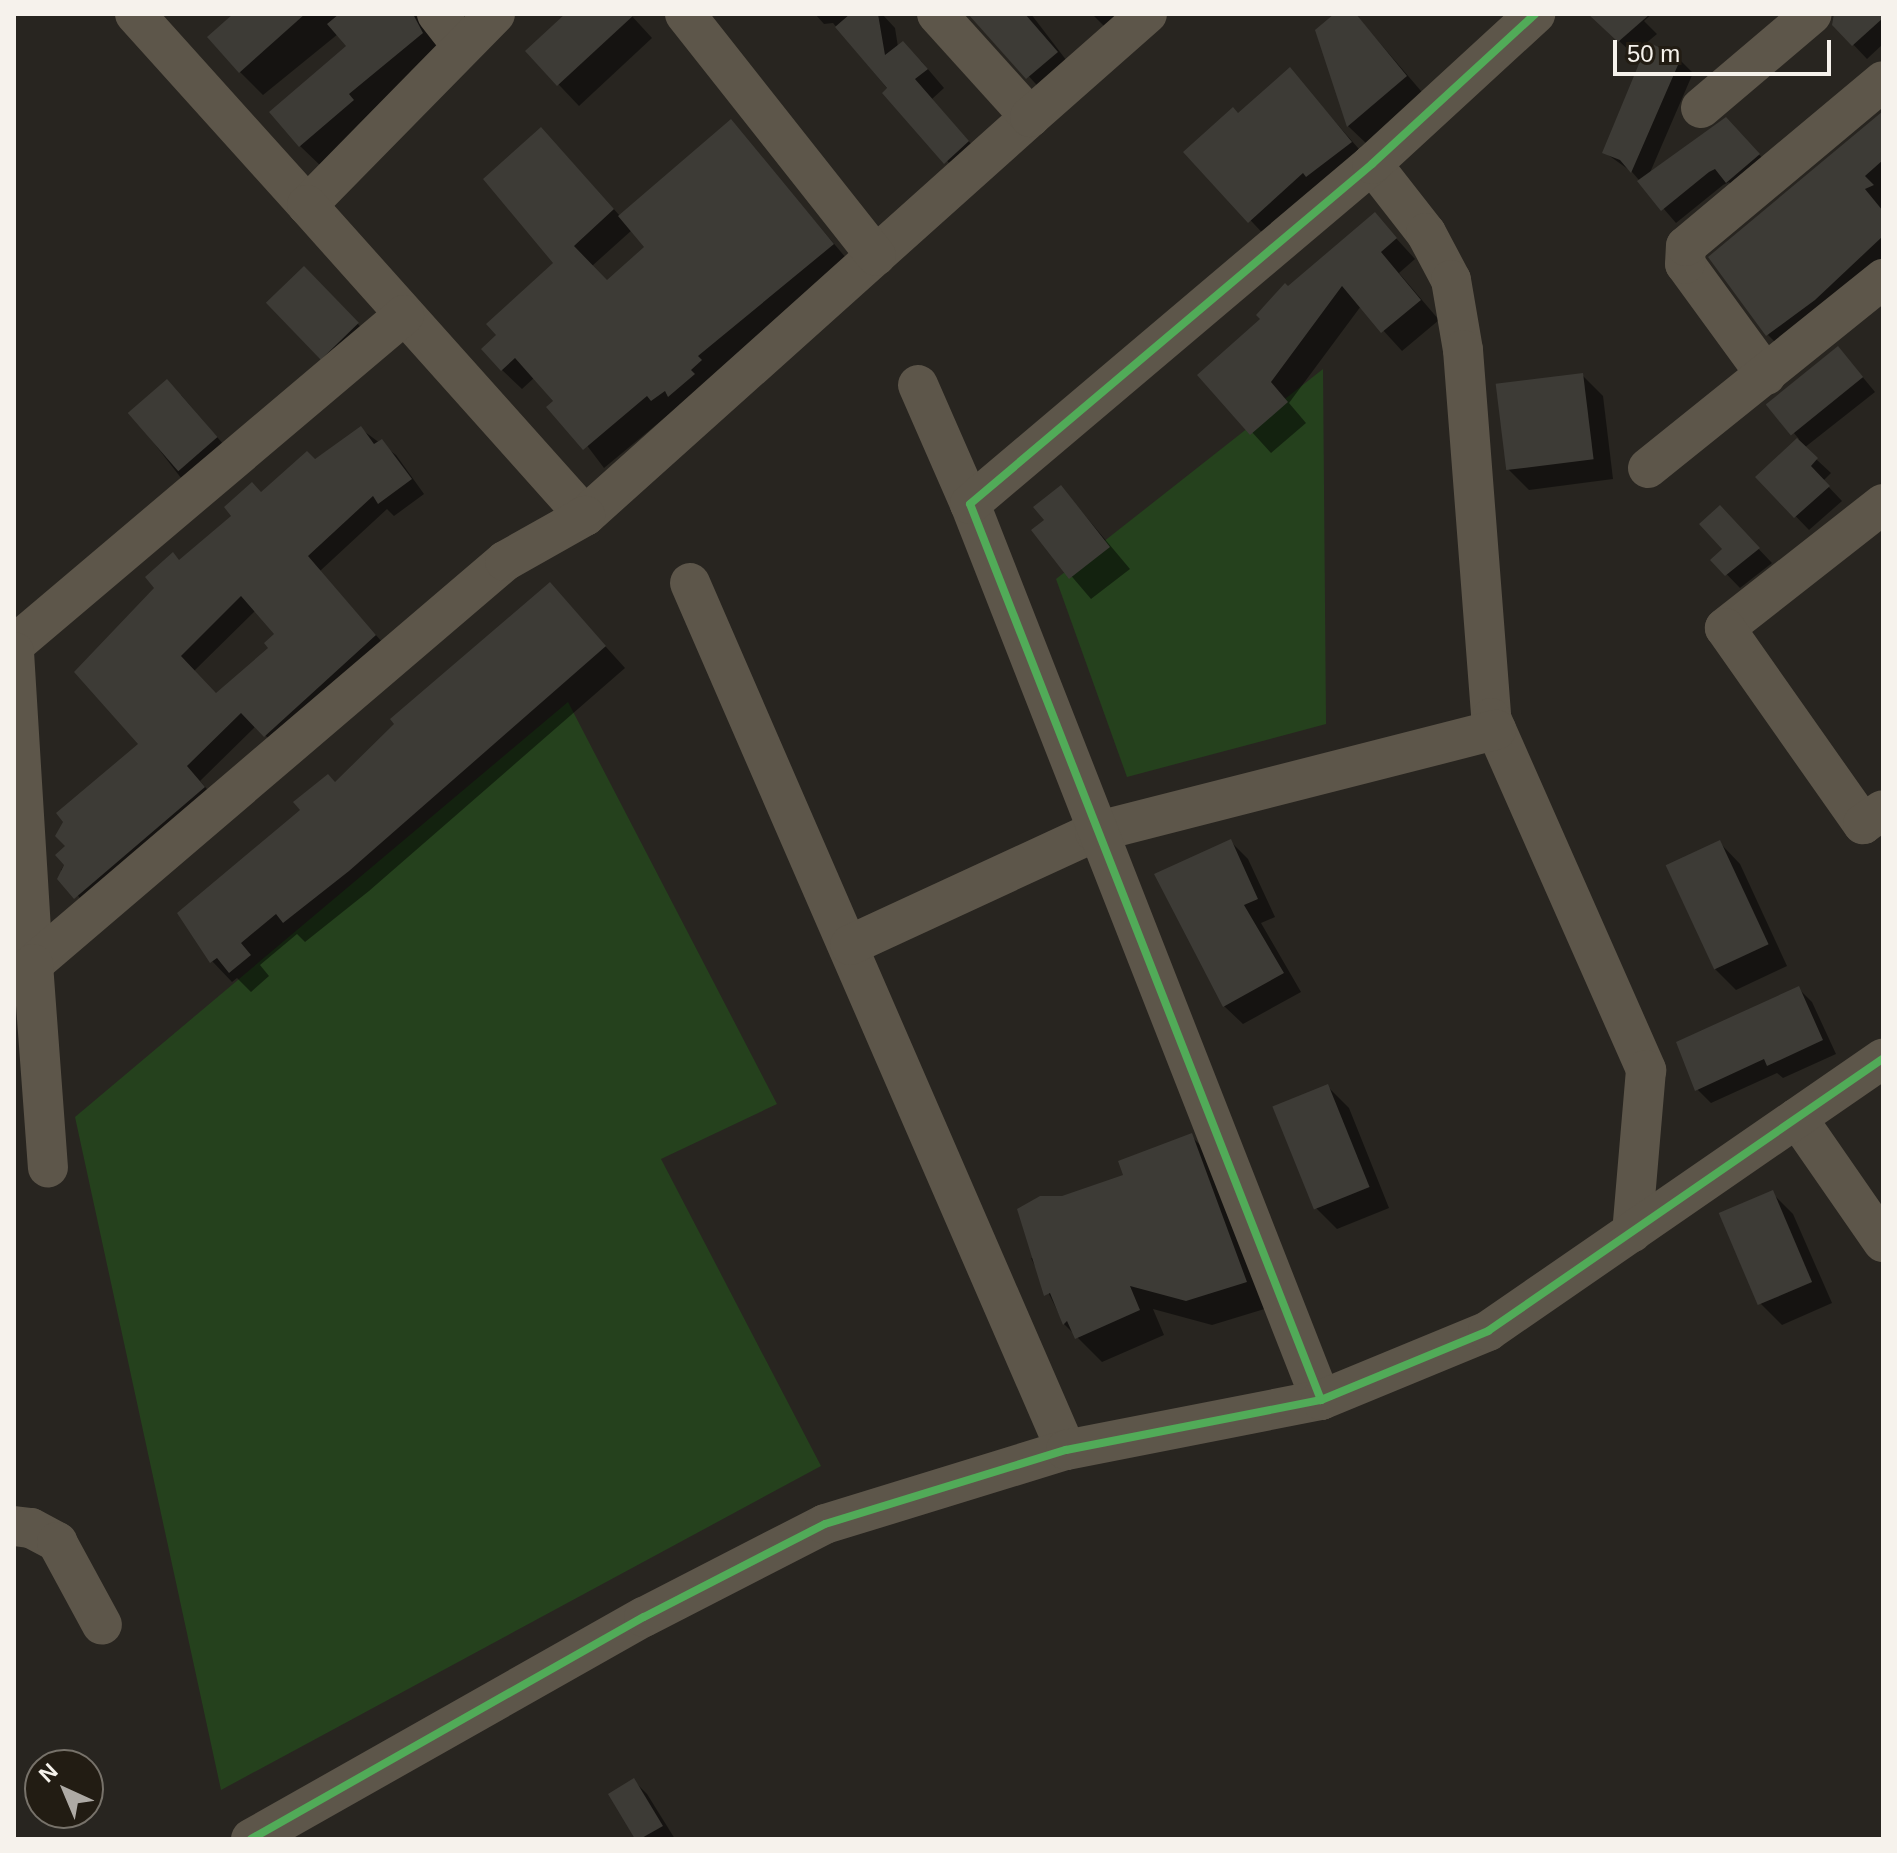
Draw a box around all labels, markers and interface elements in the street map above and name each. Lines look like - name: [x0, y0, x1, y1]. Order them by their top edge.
- scale bar: [1617, 24, 1835, 74]
- text: 50 m: [1627, 40, 1680, 67]
- north arrow: [24, 1749, 104, 1829]
- text: N: [34, 1758, 63, 1787]

